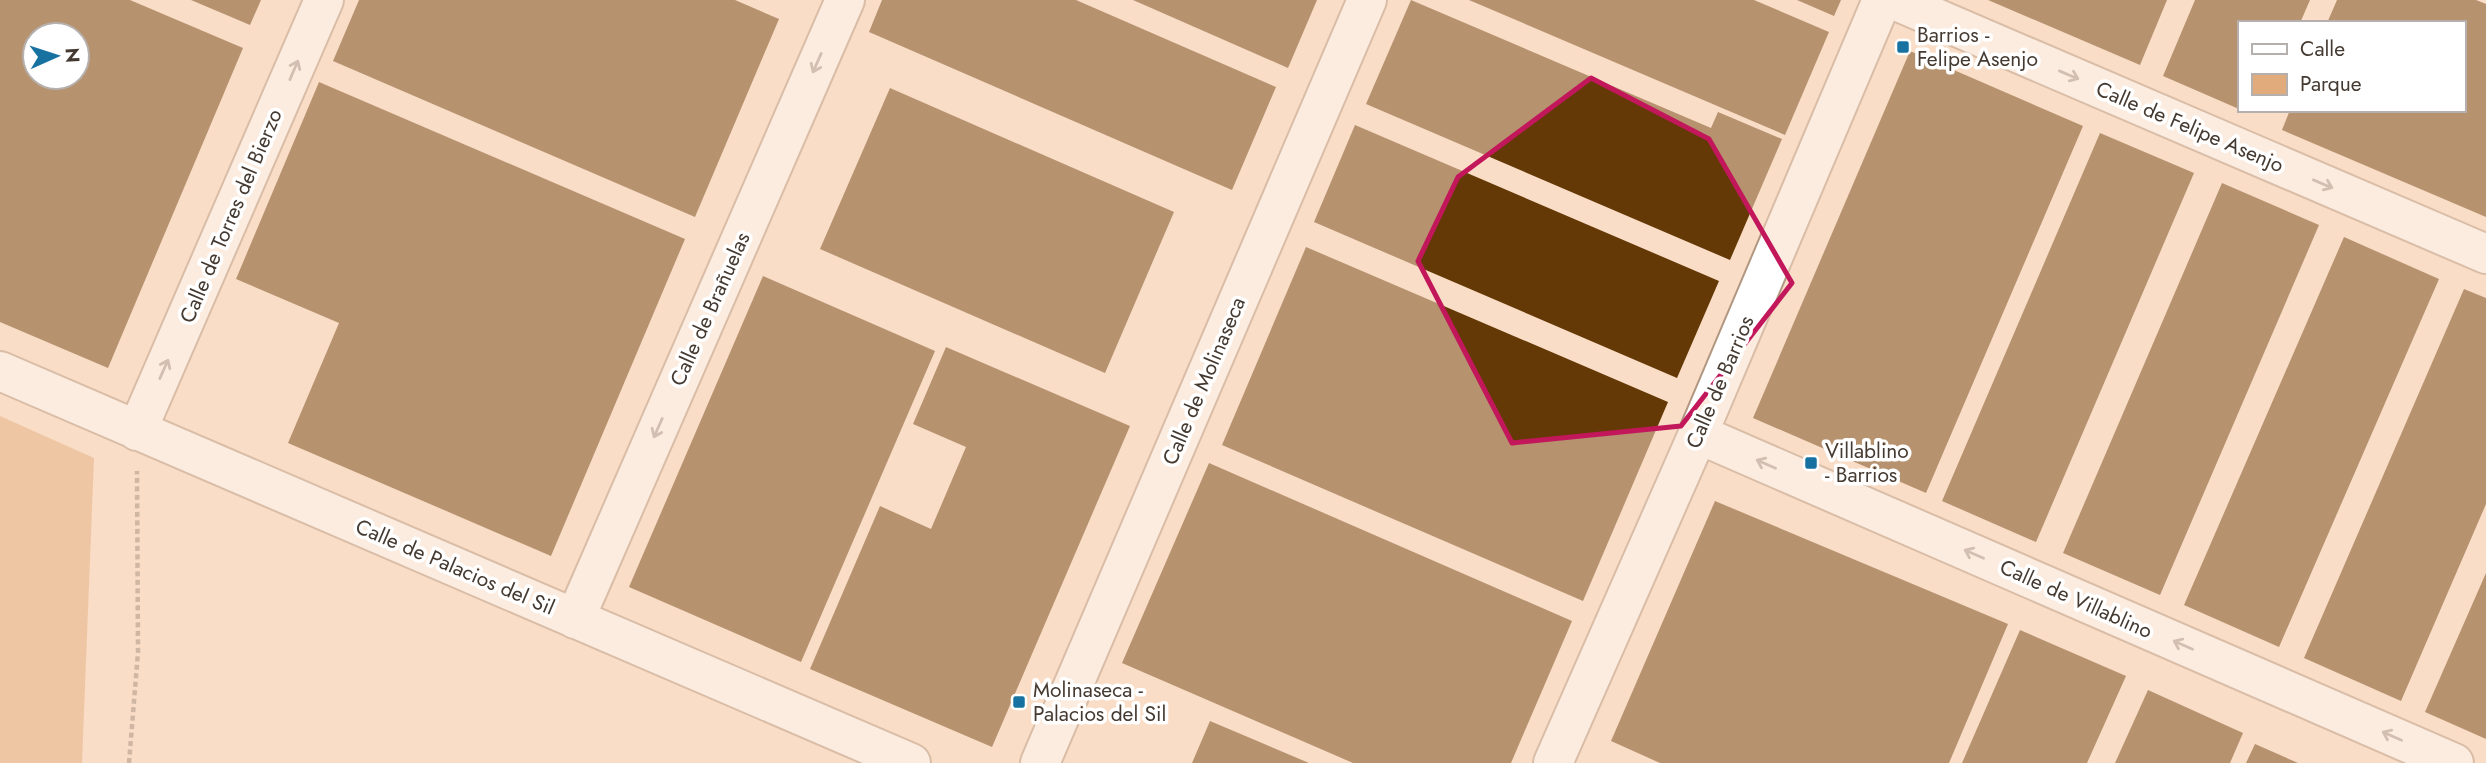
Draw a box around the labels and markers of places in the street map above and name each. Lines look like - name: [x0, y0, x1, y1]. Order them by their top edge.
- place label: Barrios - Felipe Asenjo: [1917, 20, 2038, 74]
- marker: Barrios - Felipe Asenjo: [1895, 39, 1911, 55]
- place label: Villablino - Barrios: [1825, 436, 1909, 490]
- marker: Villablino - Barrios: [1803, 455, 1819, 471]
- place label: Molinaseca - Palacios del Sil: [1033, 675, 1166, 729]
- marker: Molinaseca - Palacios del Sil: [1011, 694, 1027, 710]

